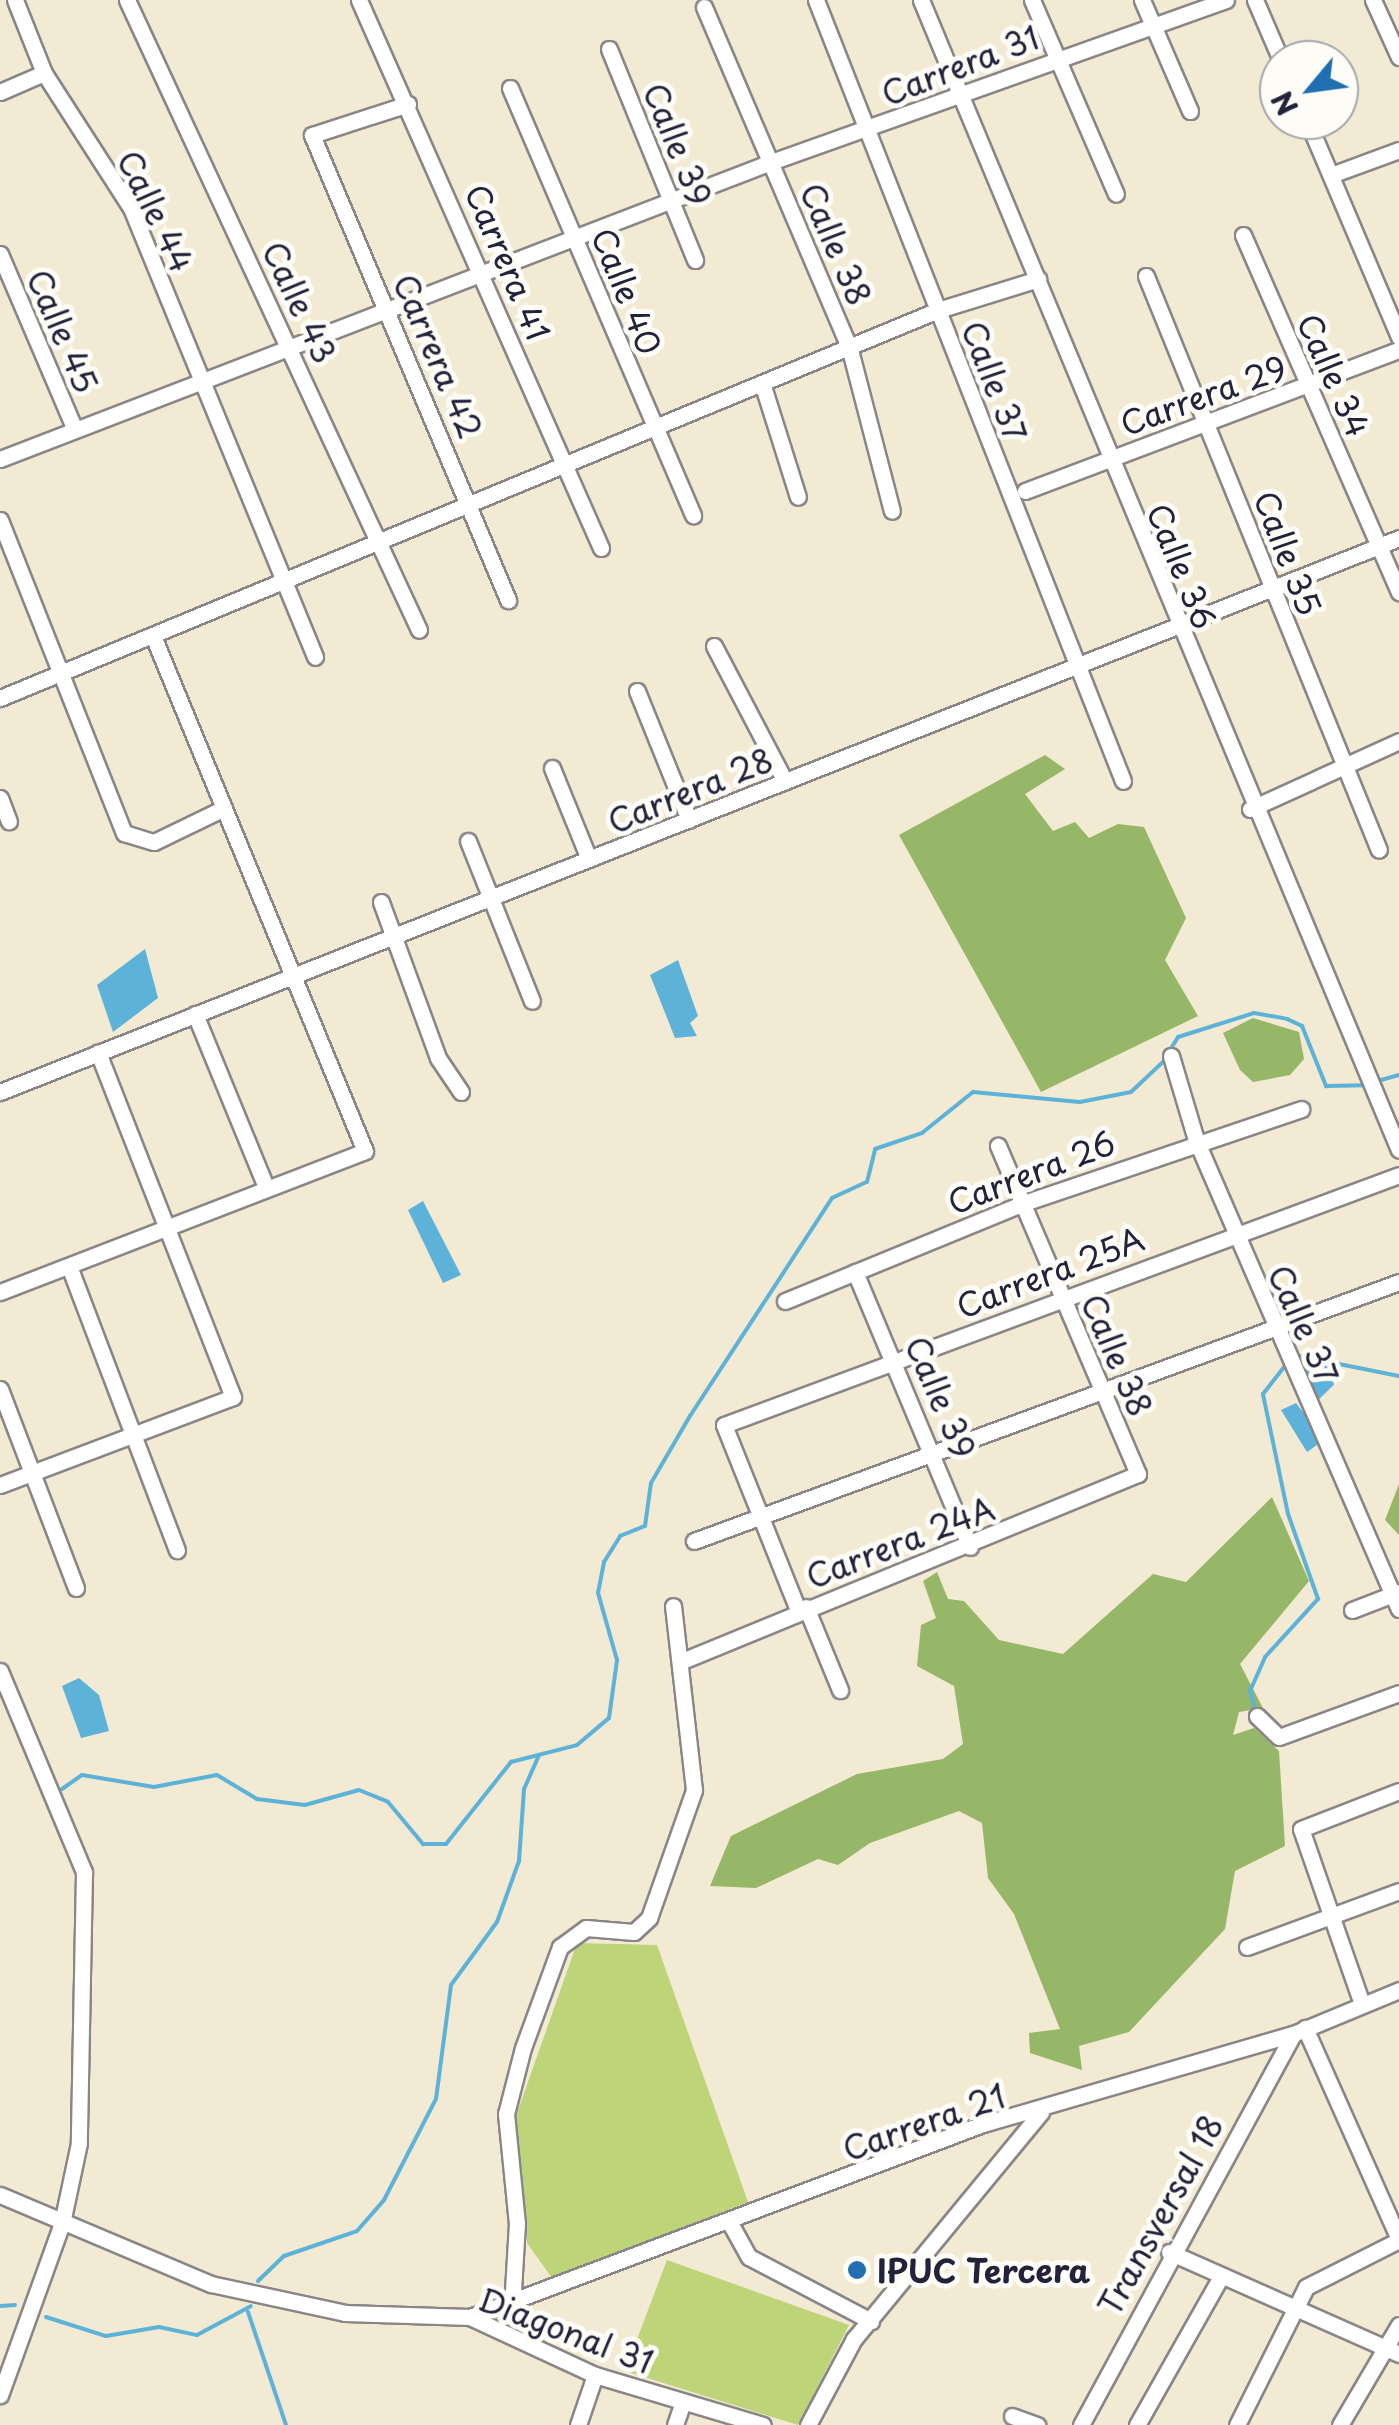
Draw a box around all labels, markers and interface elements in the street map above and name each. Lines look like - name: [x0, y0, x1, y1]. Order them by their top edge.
- street label: Carrera 31: [875, 17, 1045, 113]
- north arrow: [1259, 40, 1359, 140]
- street label: Calle 39: [636, 78, 720, 210]
- text: N: [1260, 84, 1308, 124]
- street label: Calle 44: [110, 144, 202, 278]
- street label: Calle 38: [793, 177, 879, 311]
- street label: Carrera 41: [458, 178, 558, 346]
- street label: Calle 40: [584, 222, 670, 360]
- street label: Calle 43: [255, 235, 345, 369]
- street label: Calle 45: [20, 264, 106, 398]
- street label: Carrera 42: [386, 268, 490, 444]
- street label: Calle 34: [1290, 308, 1378, 442]
- street label: Calle 37: [955, 315, 1035, 447]
- street label: Carrera 29: [1115, 347, 1291, 443]
- street label: Calle 35: [1247, 486, 1329, 620]
- street label: Calle 36: [1139, 498, 1225, 634]
- street label: Carrera 28: [602, 739, 778, 841]
- street label: Carrera 26: [942, 1122, 1120, 1222]
- street label: Carrera 25A: [950, 1218, 1150, 1326]
- street label: Calle 37: [1261, 1259, 1347, 1389]
- street label: Calle 38: [1074, 1288, 1160, 1422]
- street label: Calle 39: [898, 1331, 984, 1463]
- street label: Carrera 24A: [800, 1488, 1000, 1596]
- street label: Carrera 21: [837, 2076, 1011, 2168]
- street label: Transversal 18: [1089, 2108, 1231, 2322]
- place label: IPUC Tercera: [877, 2251, 1090, 2289]
- marker: IPUC Tercera: [846, 2259, 868, 2281]
- street label: Diagonal 31: [474, 2279, 658, 2381]

